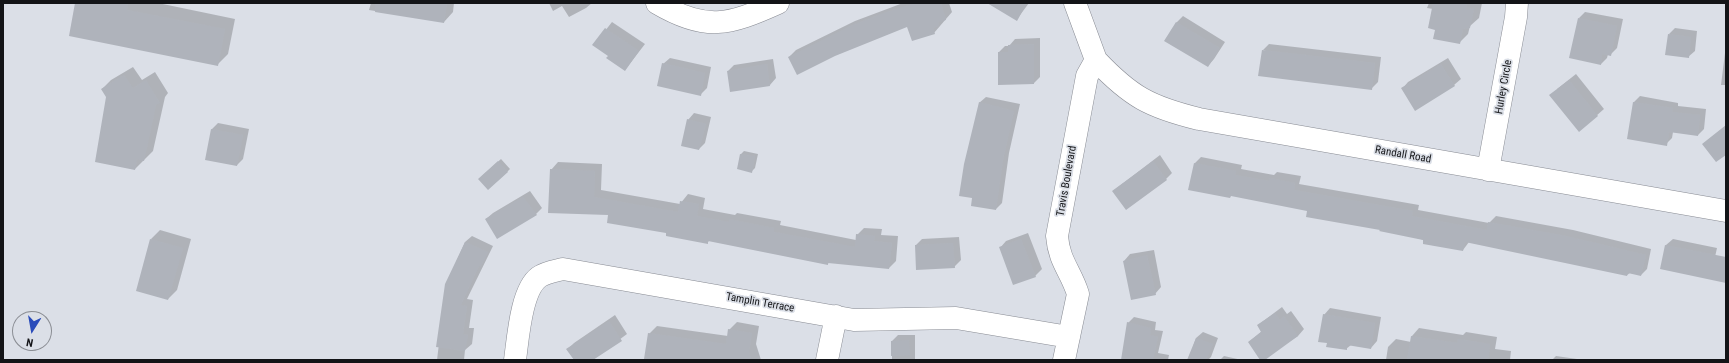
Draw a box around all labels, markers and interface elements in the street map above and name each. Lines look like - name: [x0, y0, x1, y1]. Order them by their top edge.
- street label: Hurley Circle: [1493, 59, 1515, 115]
- street label: Randall Road: [1374, 144, 1432, 166]
- street label: Travis Boulevard: [1054, 145, 1080, 217]
- street label: Tamplin Terrace: [725, 290, 795, 316]
- north arrow: [12, 311, 52, 351]
- text: N: [25, 335, 34, 349]

